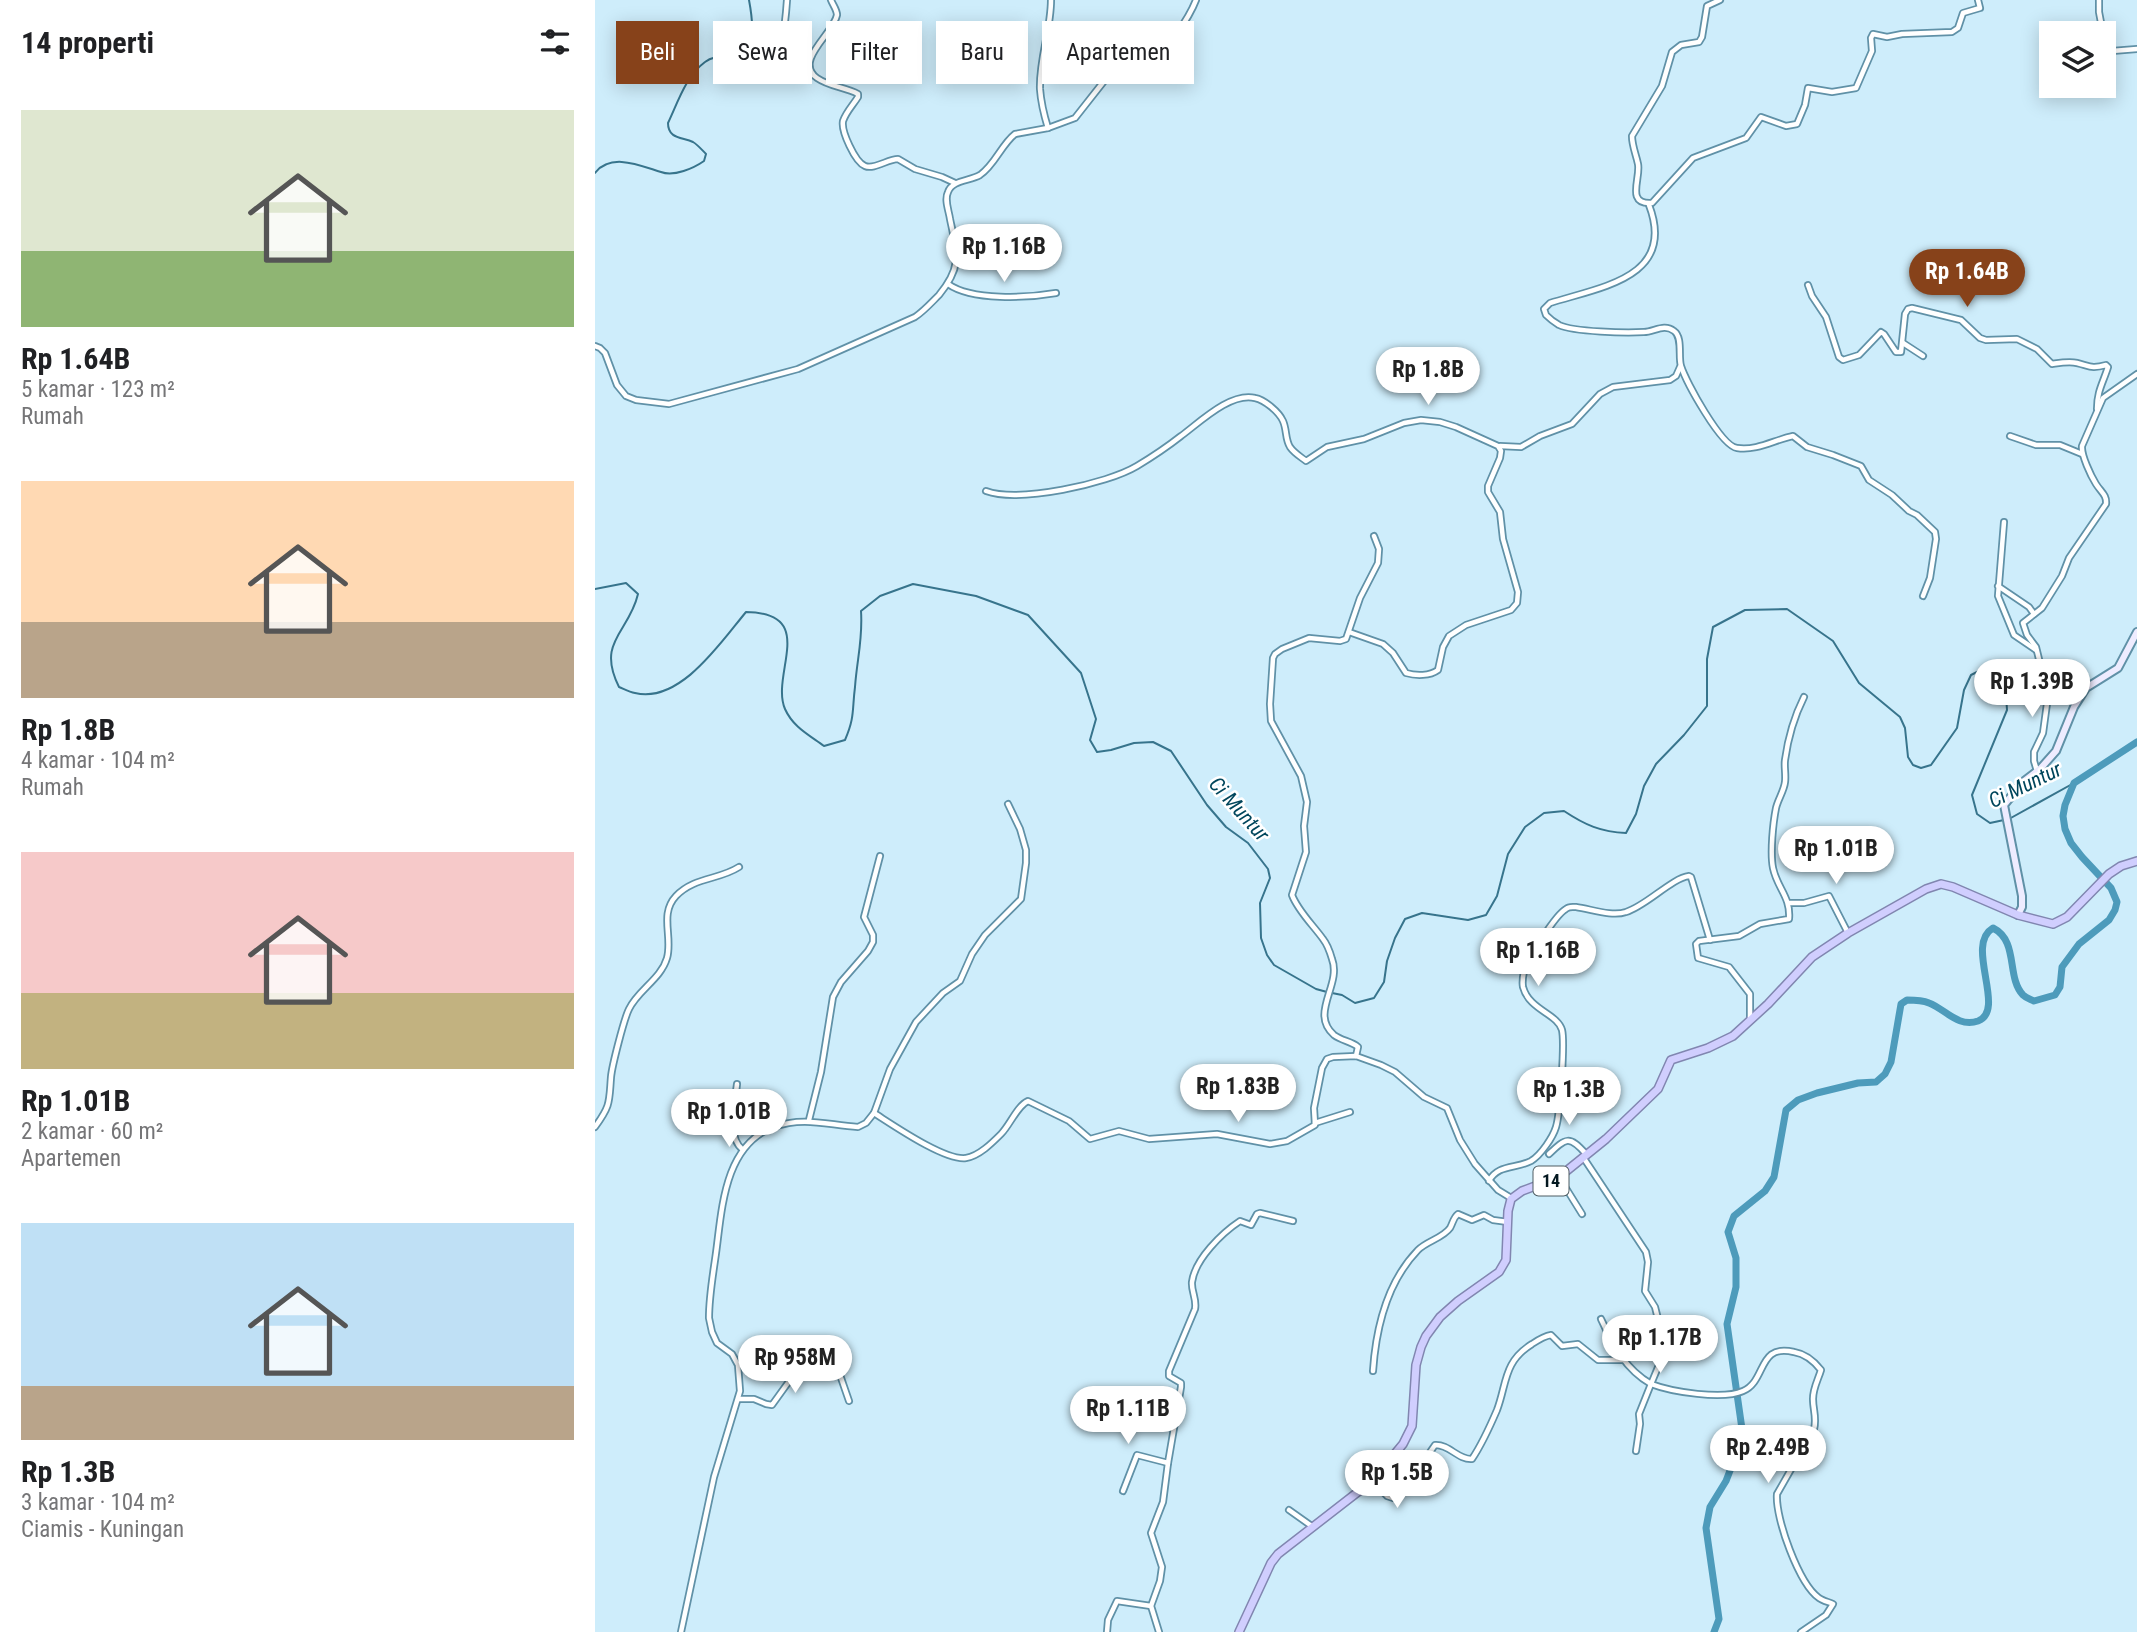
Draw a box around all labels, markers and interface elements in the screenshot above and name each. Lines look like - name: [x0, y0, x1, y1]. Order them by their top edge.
- chip: Beli: [616, 21, 699, 84]
- chip: Sewa: [713, 21, 812, 84]
- chip: Filter: [826, 21, 922, 84]
- chip: Baru: [936, 21, 1028, 84]
- chip: Apartemen: [1042, 21, 1194, 84]
- map controls: [2039, 21, 2116, 98]
- button: layers: [2039, 21, 2116, 98]
- icon: filters: [536, 23, 574, 61]
- text: 14 properti: [21, 25, 154, 60]
- icon: home: [235, 155, 361, 281]
- pin: Rp 1.16B: [932, 224, 1076, 284]
- text: Rp 1.16B: [962, 233, 1046, 260]
- pin: Rp 1.64B: [1895, 250, 2039, 309]
- text: Rp 1.64B: [1925, 258, 2009, 285]
- text: Rp 1.64B: [21, 341, 130, 376]
- pin: Rp 1.8B: [1363, 348, 1493, 407]
- text: Rp 1.8B: [1392, 356, 1464, 383]
- text: 5 kamar · 123 m²: [21, 376, 175, 403]
- text: Rumah: [21, 403, 84, 430]
- icon: home: [235, 526, 361, 652]
- pin: Rp 1.39B: [1960, 660, 2104, 719]
- text: Rp 1.39B: [1990, 668, 2074, 695]
- text: Rp 1.8B: [21, 712, 115, 747]
- text: 4 kamar · 104 m²: [21, 747, 175, 774]
- water label: Ci Muntur: [1985, 757, 2066, 813]
- water label: Ci Muntur: [1204, 772, 1275, 847]
- text: Rumah: [21, 774, 84, 801]
- pin: Rp 1.01B: [1764, 826, 1908, 886]
- text: Rp 1.01B: [1794, 835, 1878, 862]
- icon: home: [235, 897, 361, 1023]
- pin: Rp 1.16B: [1466, 928, 1610, 988]
- text: Rp 1.16B: [1496, 937, 1580, 964]
- pin: Rp 1.83B: [1166, 1064, 1310, 1124]
- pin: Rp 1.3B: [1504, 1068, 1634, 1127]
- text: Rp 1.83B: [1196, 1073, 1280, 1100]
- text: Rp 1.3B: [1533, 1076, 1605, 1103]
- text: Rp 1.01B: [21, 1083, 130, 1118]
- pin: Rp 1.01B: [657, 1090, 801, 1149]
- text: Rp 1.01B: [687, 1098, 771, 1125]
- text: 2 kamar · 60 m²: [21, 1118, 163, 1145]
- text: Apartemen: [21, 1145, 121, 1172]
- road number: 14: [1534, 1166, 1569, 1196]
- icon: home: [235, 1268, 361, 1394]
- pin: Rp 1.17B: [1588, 1316, 1732, 1375]
- text: Rp 1.17B: [1618, 1324, 1702, 1351]
- pin: Rp 958M: [730, 1336, 860, 1395]
- text: Rp 958M: [754, 1344, 836, 1371]
- pin: Rp 1.11B: [1056, 1386, 1200, 1446]
- text: Rp 1.11B: [1086, 1395, 1170, 1422]
- pin: Rp 2.49B: [1696, 1426, 1840, 1485]
- text: Rp 2.49B: [1726, 1434, 1810, 1461]
- pin: Rp 1.5B: [1332, 1450, 1462, 1510]
- text: Rp 1.3B: [21, 1454, 115, 1489]
- text: Rp 1.5B: [1361, 1459, 1433, 1486]
- text: 3 kamar · 104 m²: [21, 1489, 175, 1516]
- text: Ciamis - Kuningan: [21, 1516, 184, 1543]

